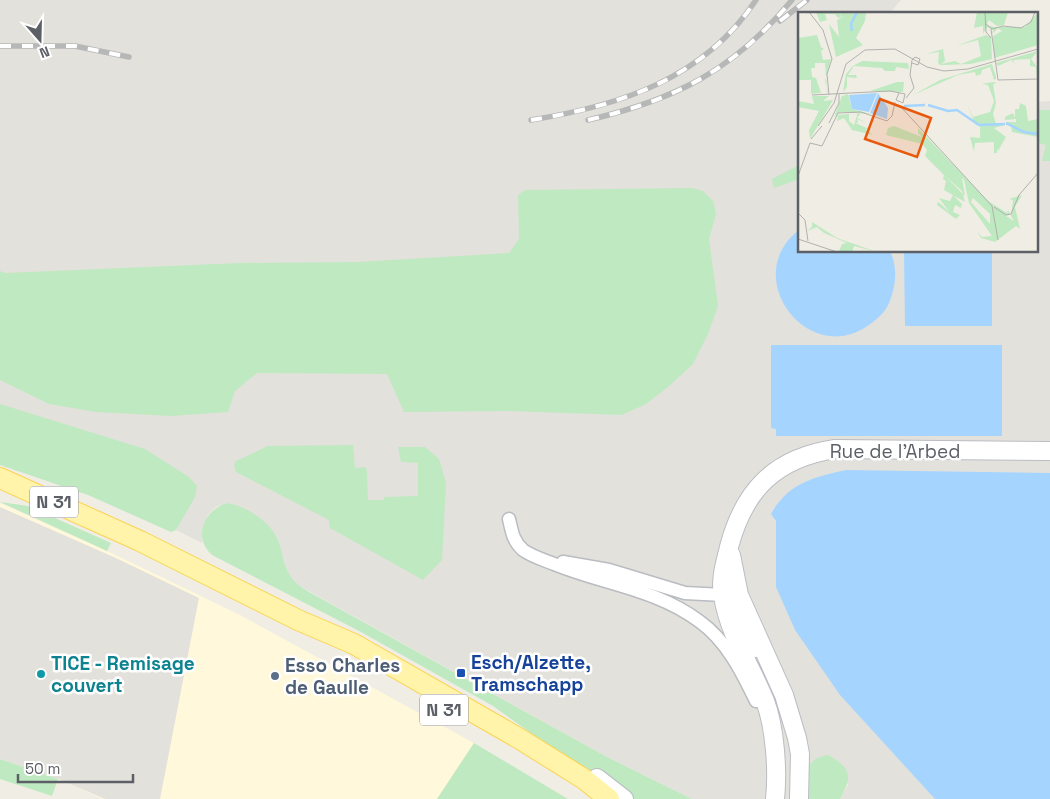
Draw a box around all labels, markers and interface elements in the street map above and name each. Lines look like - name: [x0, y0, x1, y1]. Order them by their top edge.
- inset map: [798, 12, 1038, 252]
- north arrow: [15, 15, 65, 65]
- text: N: [37, 42, 52, 62]
- street label: Rue de l'Arbed: [830, 439, 960, 464]
- road number: N 31: [30, 487, 78, 518]
- place label: Esch/Alzette, Tramschapp: [471, 650, 591, 697]
- place label: TICE - Remisage couvert: [51, 651, 195, 698]
- place label: Esso Charles de Gaulle: [285, 653, 400, 700]
- marker: Esch/Alzette, Tramschapp: [455, 667, 467, 679]
- marker: TICE - Remisage couvert: [35, 668, 47, 680]
- marker: Esso Charles de Gaulle: [269, 670, 281, 682]
- road number: N 31: [420, 694, 468, 726]
- scale bar: [18, 752, 132, 784]
- text: 50 m: [25, 759, 60, 778]

